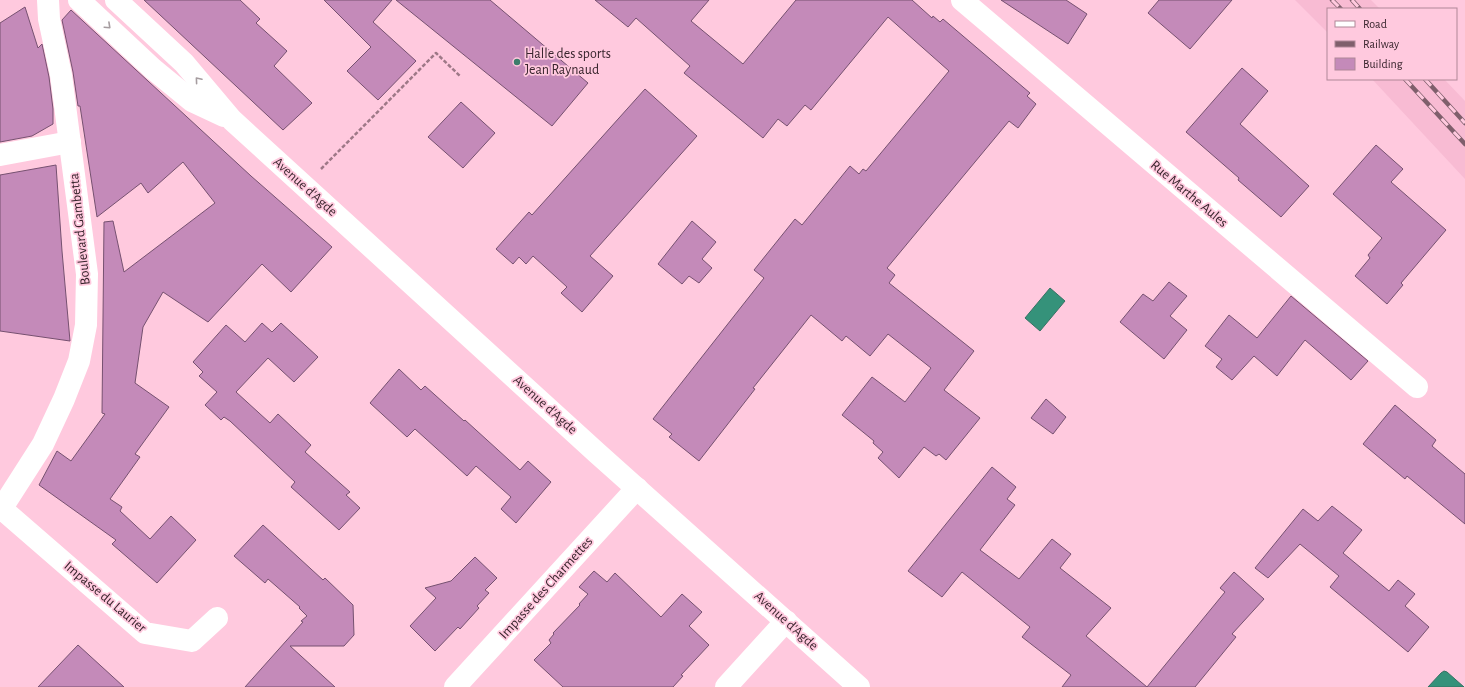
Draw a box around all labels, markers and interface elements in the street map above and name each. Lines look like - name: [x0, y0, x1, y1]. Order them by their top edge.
- legend: [1327, 8, 1457, 80]
- text: Road: [1363, 18, 1387, 30]
- one-way arrow: [103, 22, 111, 29]
- text: Railway: [1363, 38, 1399, 51]
- place label: Halle des sports Jean Raynaud: [525, 47, 611, 77]
- marker: Halle des sports Jean Raynaud: [512, 57, 522, 67]
- text: Building: [1363, 58, 1403, 70]
- one-way arrow: [196, 77, 203, 84]
- street label: Avenue d'Agde: [270, 155, 340, 219]
- street label: Rue Marthe Aules: [1148, 158, 1230, 230]
- street label: Boulevard Gambetta: [67, 172, 93, 286]
- street label: Avenue d'Agde: [510, 373, 580, 437]
- street label: Impasse des Charmettes: [497, 534, 595, 642]
- street label: Impasse du Laurier: [61, 559, 149, 636]
- street label: Avenue d'Agde: [751, 589, 821, 653]

